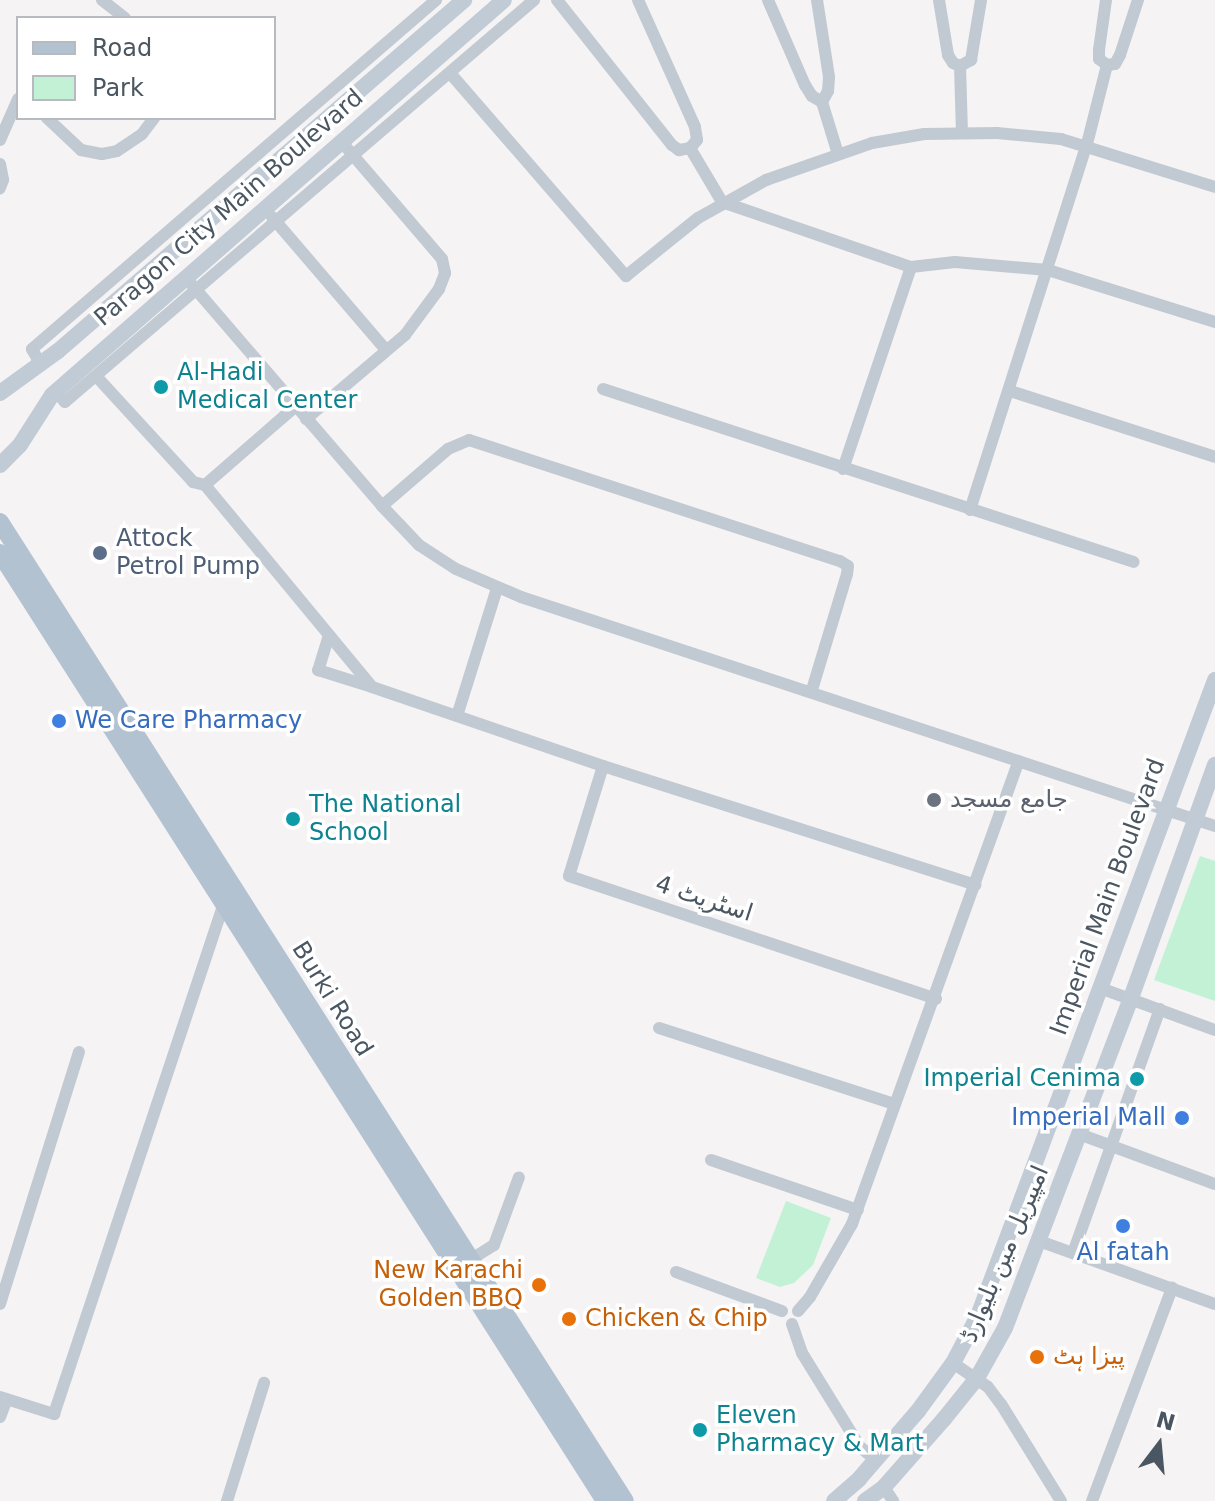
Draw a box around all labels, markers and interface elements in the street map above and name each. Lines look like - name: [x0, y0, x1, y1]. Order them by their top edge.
- legend: [16, 16, 276, 120]
- text: Road: [92, 34, 152, 62]
- text: Park: [92, 74, 144, 102]
- street label: Paragon City Main Boulevard: [89, 84, 369, 332]
- place label: Al-Hadi Medical Center: [177, 359, 357, 415]
- marker: Al-Hadi Medical Center: [152, 378, 170, 396]
- place label: Attock Petrol Pump: [116, 525, 260, 581]
- marker: Attock Petrol Pump: [91, 544, 109, 562]
- place label: We Care Pharmacy: [75, 707, 302, 735]
- marker: We Care Pharmacy: [50, 712, 68, 730]
- street label: Imperial Main Boulevard: [1044, 755, 1172, 1039]
- place label: جامع مسجد: [950, 786, 1068, 814]
- place label: The National School: [309, 791, 461, 847]
- marker: جامع مسجد: [925, 791, 943, 809]
- marker: The National School: [284, 810, 302, 828]
- street label: اسٹریٹ 4: [652, 870, 756, 928]
- street label: Burki Road: [285, 936, 379, 1062]
- place label: Imperial Cenima: [924, 1065, 1121, 1093]
- marker: Imperial Cenima: [1128, 1070, 1146, 1088]
- place label: Imperial Mall: [1011, 1104, 1166, 1132]
- marker: Imperial Mall: [1173, 1109, 1191, 1127]
- street label: امپیریل مین بلیوارڈ: [955, 1161, 1055, 1347]
- marker: Al fatah: [1114, 1217, 1132, 1235]
- place label: Al fatah: [1076, 1239, 1170, 1267]
- place label: New Karachi Golden BBQ: [373, 1257, 523, 1313]
- marker: New Karachi Golden BBQ: [530, 1276, 548, 1294]
- place label: Chicken & Chip: [585, 1305, 768, 1333]
- marker: Chicken & Chip: [560, 1310, 578, 1328]
- place label: پیزا ہٹ: [1053, 1343, 1125, 1371]
- marker: پیزا ہٹ: [1028, 1348, 1046, 1366]
- place label: Eleven Pharmacy & Mart: [716, 1402, 924, 1458]
- north arrow: [1119, 1405, 1199, 1485]
- text: N: [1153, 1407, 1178, 1436]
- marker: Eleven Pharmacy & Mart: [691, 1421, 709, 1439]

